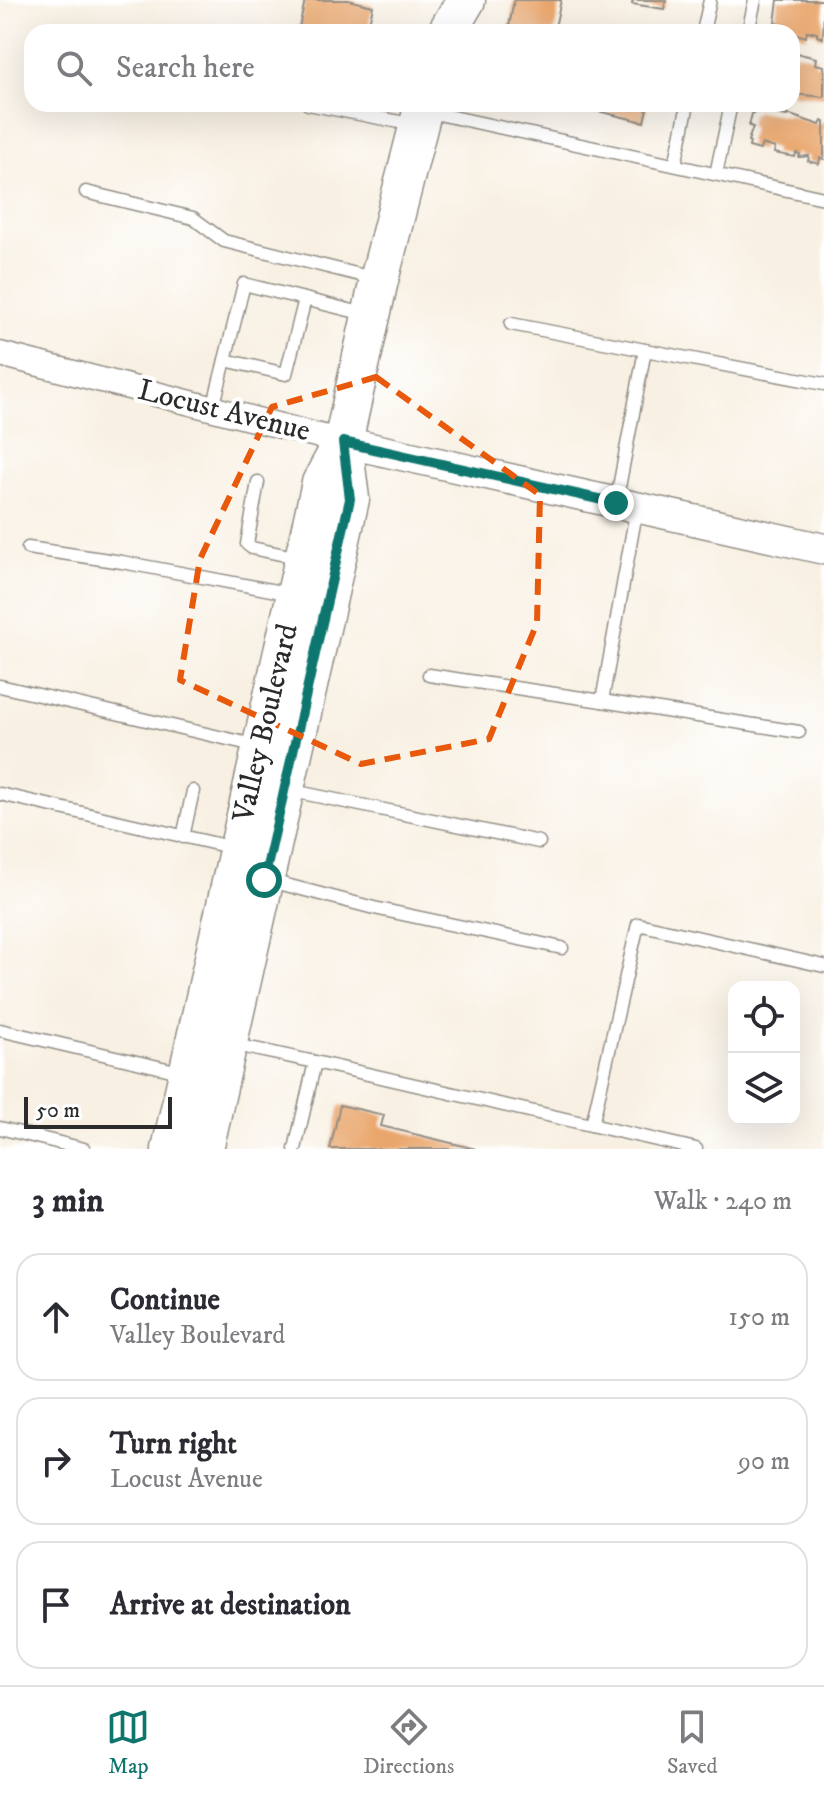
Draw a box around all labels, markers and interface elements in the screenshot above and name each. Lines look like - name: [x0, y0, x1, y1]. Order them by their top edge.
- search box: [24, 24, 800, 112]
- icon: search: [52, 46, 96, 90]
- text: Search here: [116, 50, 255, 87]
- street label: Locust Avenue: [134, 372, 314, 450]
- route end: [598, 485, 634, 521]
- street label: Valley Boulevard: [225, 620, 307, 827]
- route start: [246, 862, 282, 898]
- map controls: [728, 981, 800, 1125]
- button: locate: [728, 981, 800, 1053]
- button: layers: [728, 1053, 800, 1125]
- scale bar: [24, 1093, 172, 1129]
- text: 50 m: [36, 1097, 80, 1124]
- text: 3 min: [32, 1180, 104, 1222]
- text: Walk · 240 m: [654, 1185, 792, 1218]
- text: Continue: [110, 1282, 220, 1319]
- icon: ahead: [34, 1295, 78, 1339]
- text: 150 m: [729, 1301, 790, 1334]
- text: Valley Boulevard: [110, 1319, 285, 1352]
- text: Turn right: [110, 1426, 237, 1463]
- icon: right: [34, 1439, 78, 1483]
- text: 90 m: [738, 1445, 790, 1478]
- text: Locust Avenue: [110, 1463, 263, 1496]
- icon: arrive: [34, 1583, 78, 1627]
- text: Arrive at destination: [110, 1587, 351, 1624]
- tab: Map: [106, 1705, 150, 1780]
- tab: Directions: [363, 1705, 454, 1780]
- tab: Saved: [667, 1705, 718, 1780]

